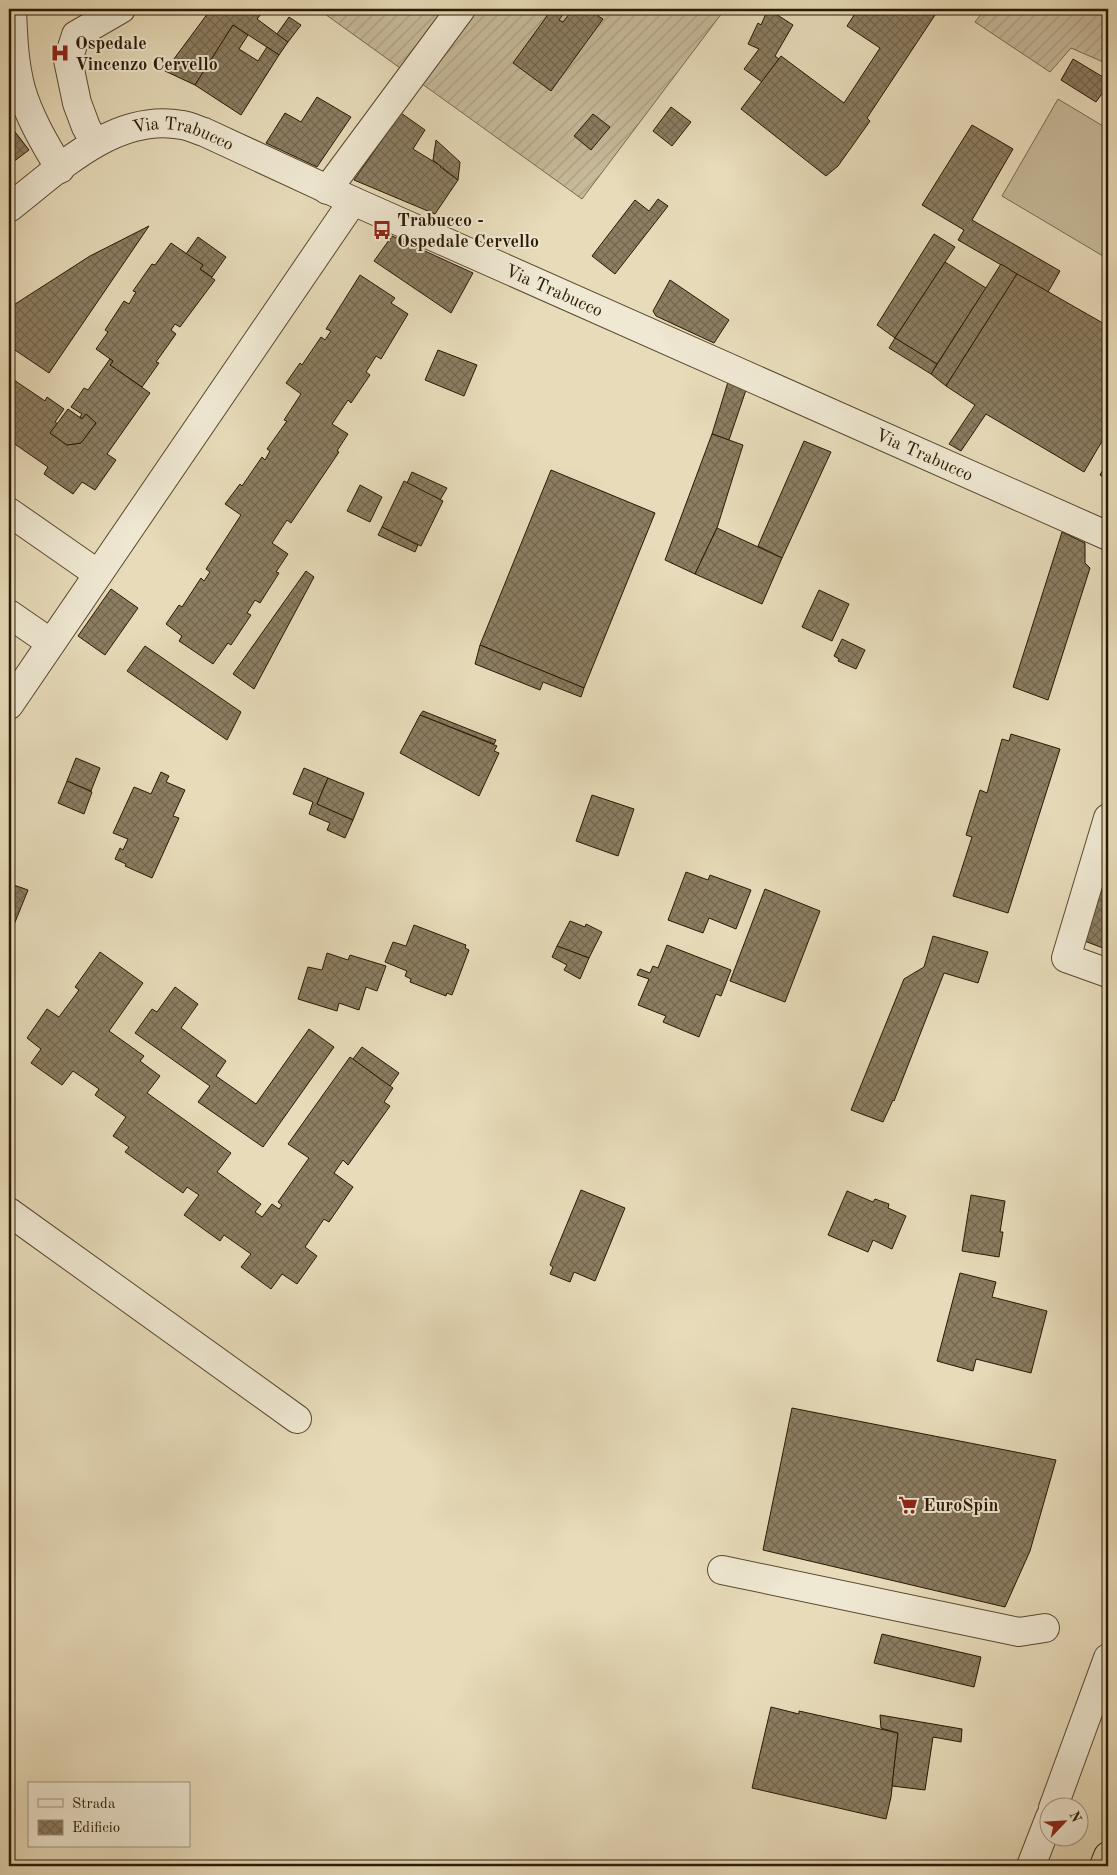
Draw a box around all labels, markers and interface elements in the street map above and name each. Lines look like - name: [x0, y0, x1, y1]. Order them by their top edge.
- place label: Ospedale Vincenzo Cervello: [75, 35, 218, 74]
- hospital icon: Ospedale Vincenzo Cervello: [49, 42, 71, 64]
- street label: Via Trabucco: [131, 115, 236, 154]
- place label: Trabucco - Ospedale Cervello: [397, 212, 539, 251]
- bus stop icon: Trabucco - Ospedale Cervello: [371, 219, 393, 241]
- street label: Via Trabucco: [502, 262, 605, 321]
- street label: Via Trabucco: [873, 426, 976, 485]
- supermarket icon: EuroSpin: [897, 1494, 919, 1516]
- place label: EuroSpin: [923, 1497, 999, 1515]
- legend: [28, 1782, 190, 1848]
- text: Strada: [72, 1797, 116, 1812]
- north arrow: [1040, 1798, 1090, 1848]
- text: N: [1066, 1809, 1084, 1825]
- text: Edificio: [72, 1821, 120, 1836]

